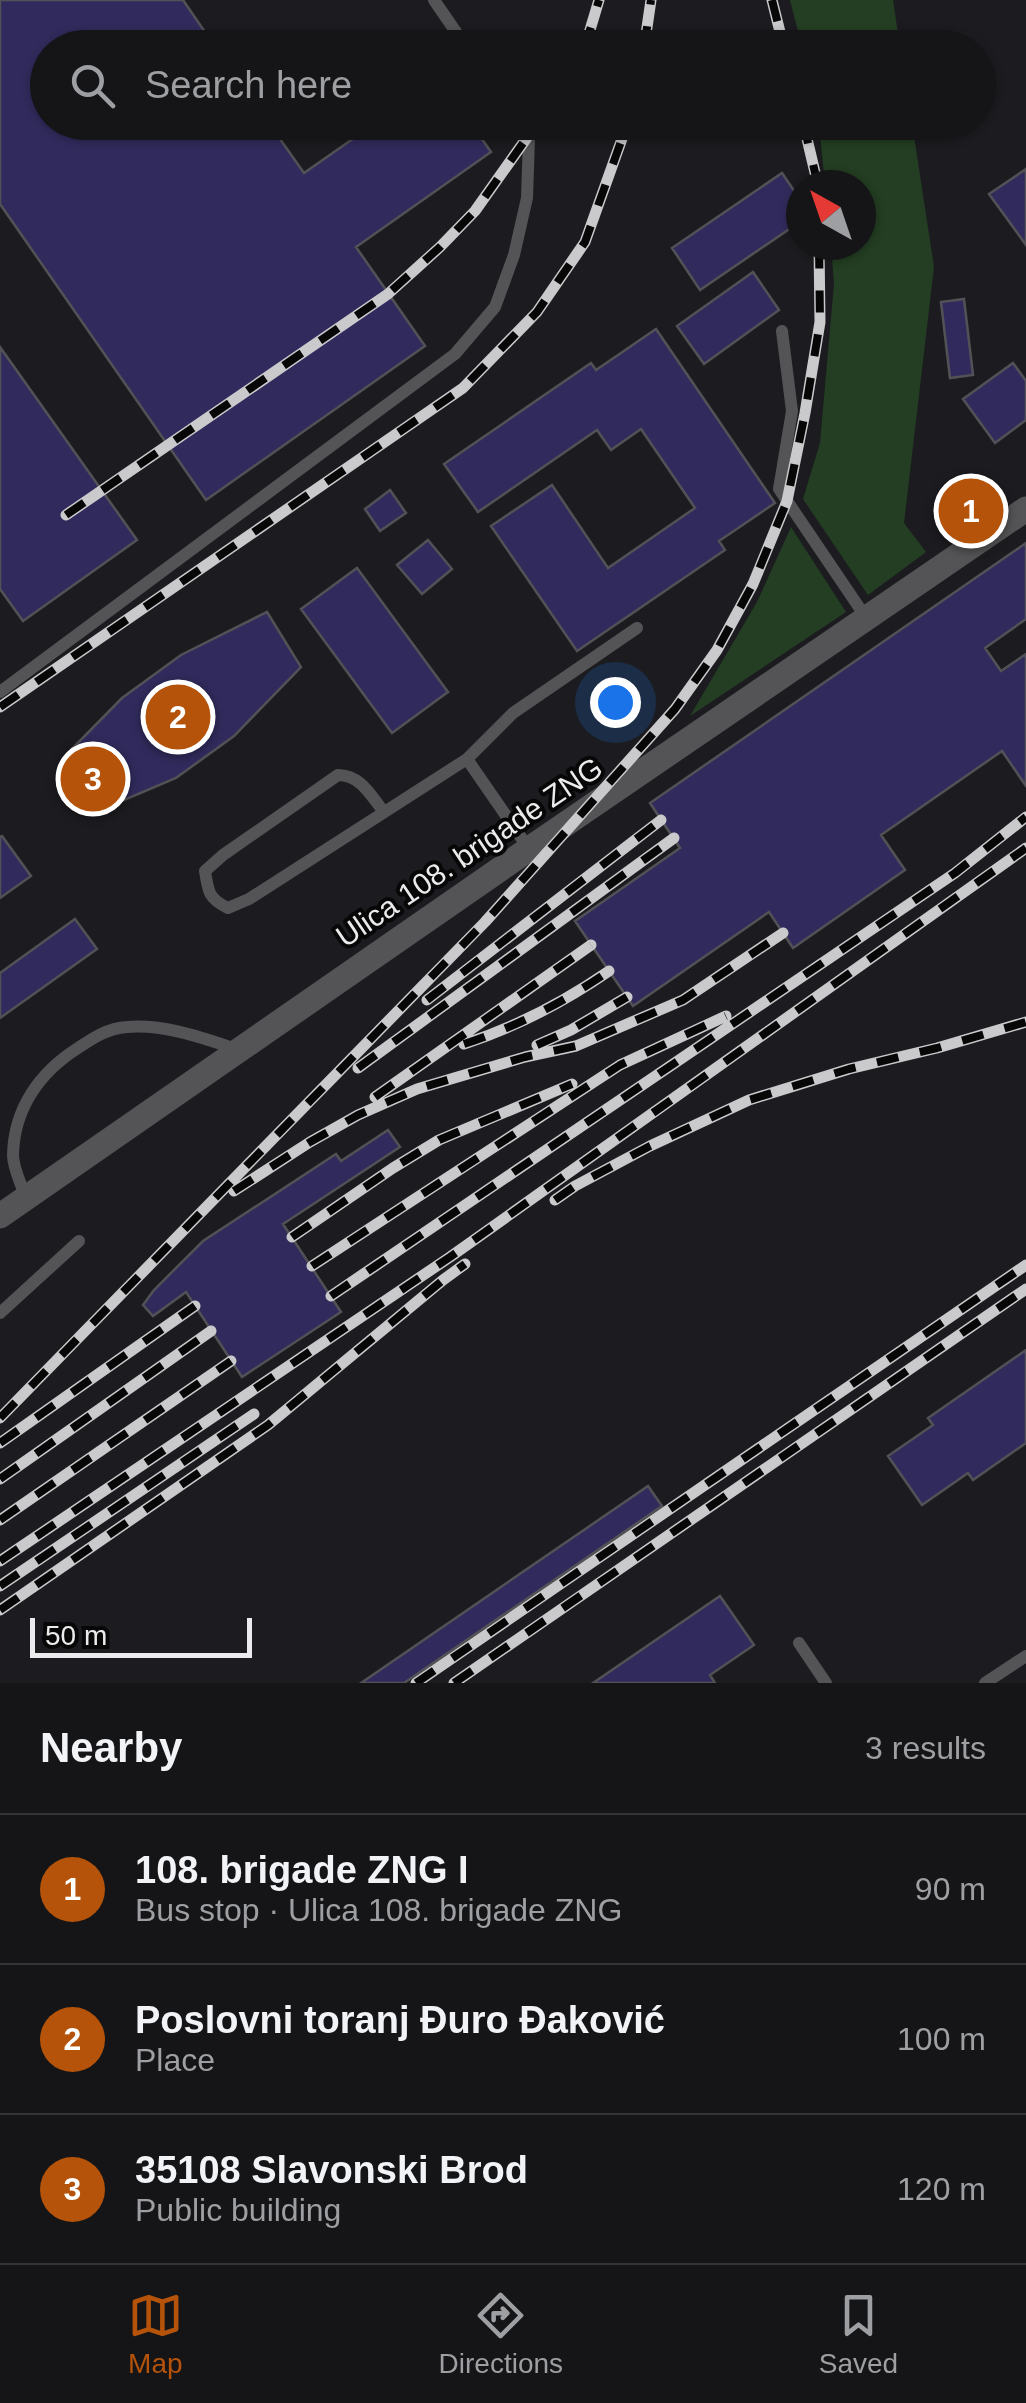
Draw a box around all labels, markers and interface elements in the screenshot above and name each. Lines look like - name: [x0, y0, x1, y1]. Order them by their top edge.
- search box: [30, 30, 996, 140]
- icon: search: [65, 58, 120, 113]
- text: Search here: [145, 64, 352, 106]
- north arrow: [786, 170, 876, 260]
- pin: 1: [938, 474, 1004, 548]
- your location: [590, 677, 641, 728]
- pin: 2: [146, 680, 210, 754]
- pin: 3: [61, 742, 126, 816]
- street label: Ulica 108. brigade ZNG: [330, 751, 608, 953]
- scale bar: [30, 1613, 252, 1658]
- text: 50 m: [45, 1620, 107, 1651]
- text: Nearby: [40, 1724, 182, 1771]
- text: 3 results: [865, 1730, 986, 1766]
- text: 108. brigade ZNG I: [135, 1849, 469, 1891]
- text: 1: [64, 1871, 81, 1907]
- text: 90 m: [915, 1871, 986, 1907]
- text: Bus stop · Ulica 108. brigade ZNG: [135, 1892, 622, 1928]
- text: Poslovni toranj Đuro Đaković: [135, 1999, 665, 2041]
- text: 2: [64, 2021, 81, 2057]
- text: 100 m: [897, 2021, 986, 2057]
- text: Place: [135, 2042, 215, 2078]
- text: 35108 Slavonski Brod: [135, 2149, 528, 2191]
- text: 3: [64, 2171, 81, 2207]
- text: 120 m: [897, 2171, 986, 2207]
- text: Public building: [135, 2192, 341, 2228]
- tab: Map: [128, 2288, 183, 2380]
- tab: Directions: [439, 2288, 563, 2380]
- tab: Saved: [819, 2288, 898, 2380]

